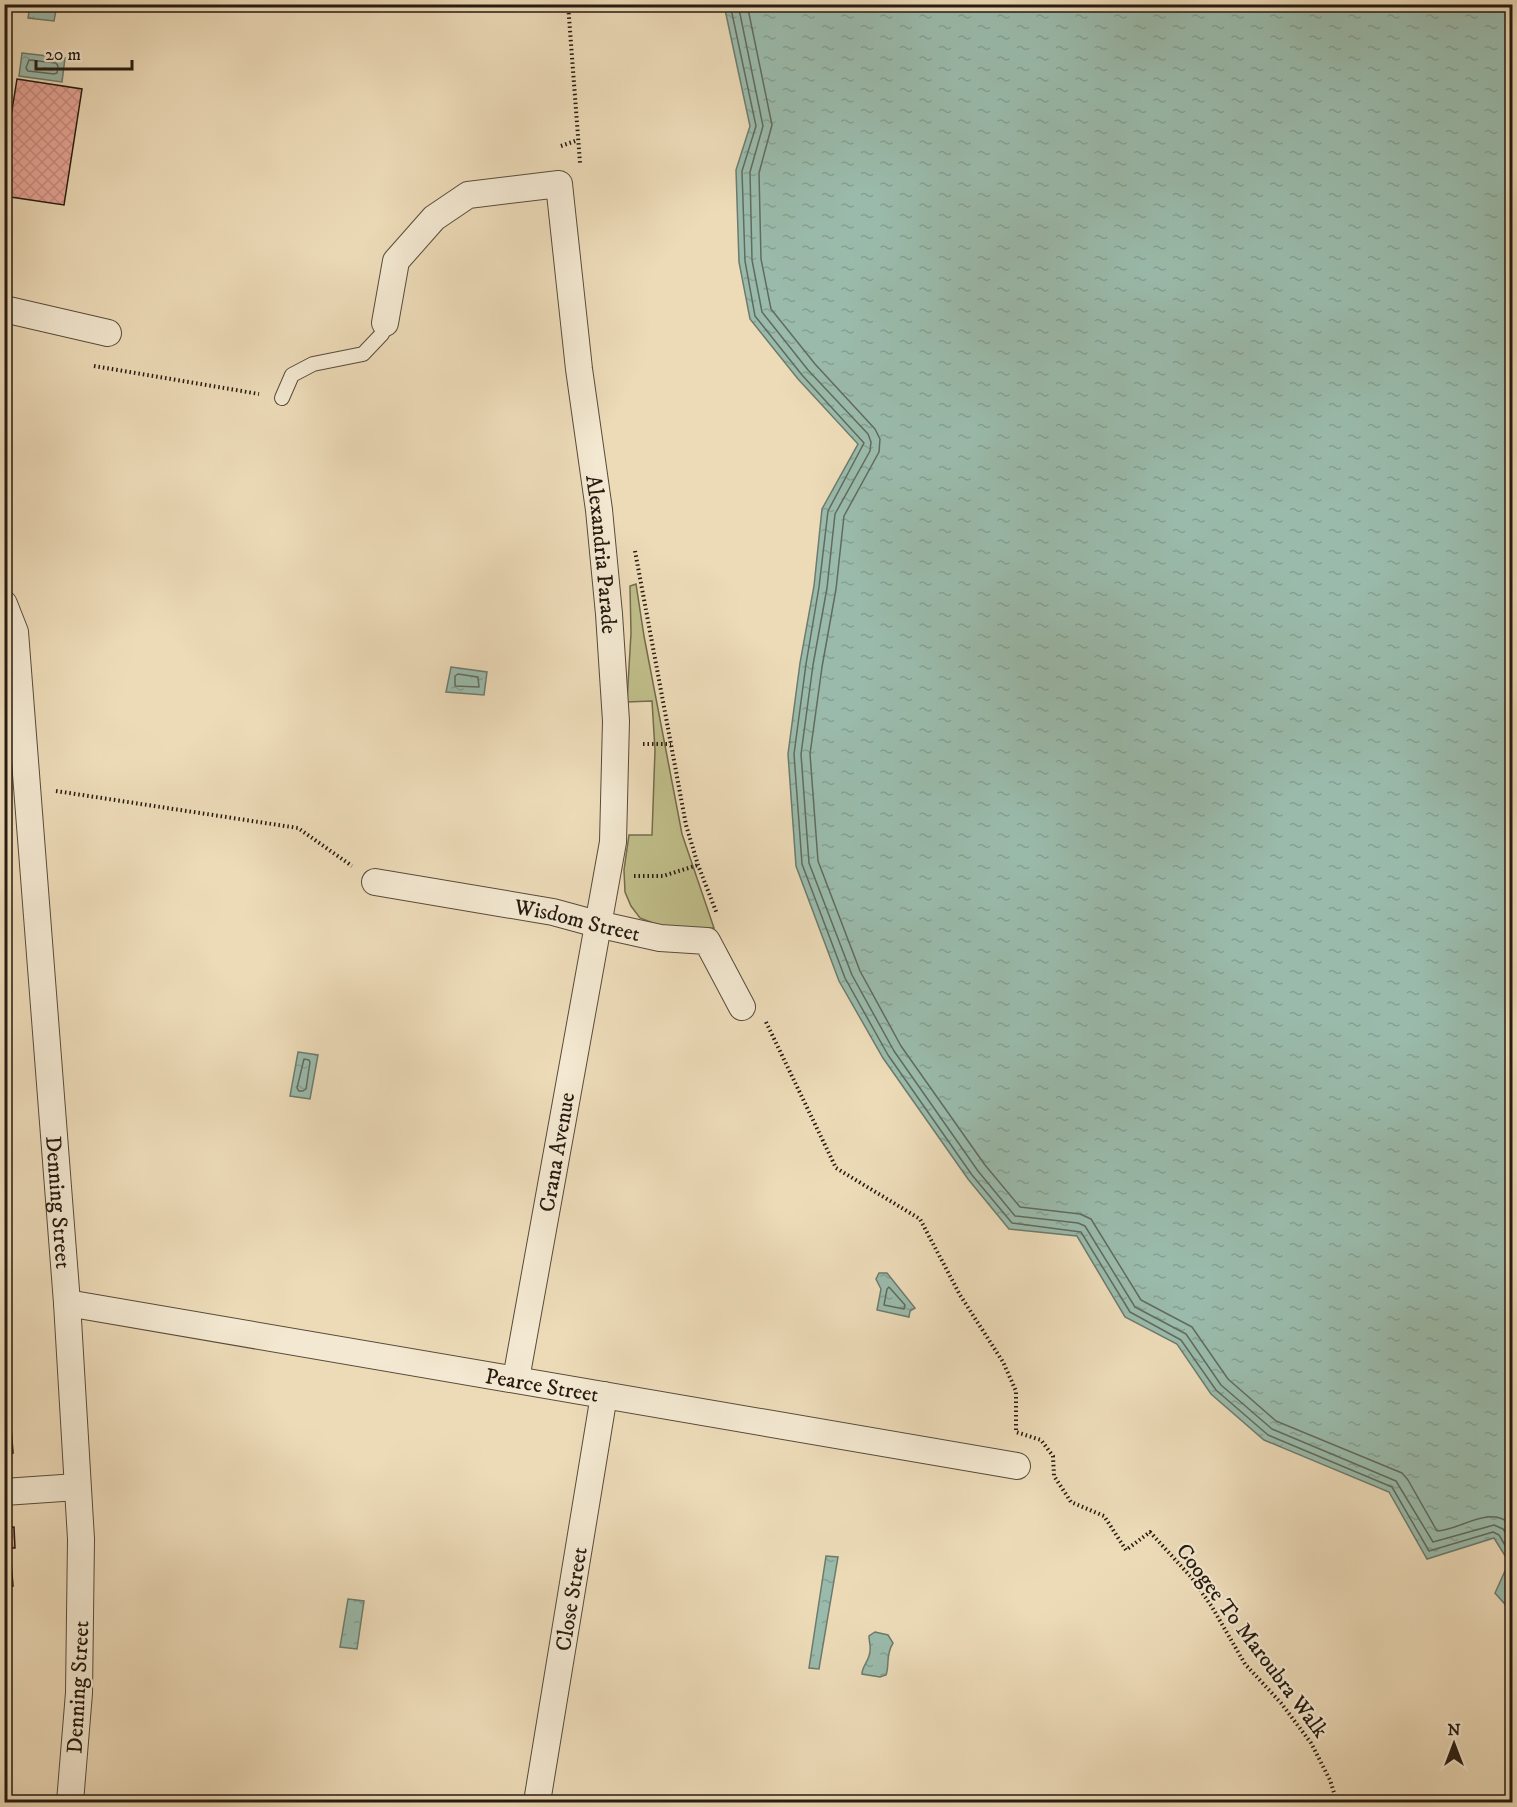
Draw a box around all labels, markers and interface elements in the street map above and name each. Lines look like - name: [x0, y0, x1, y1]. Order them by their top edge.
- scale bar: [36, 33, 132, 71]
- text: 20 m: [45, 44, 81, 66]
- street label: Alexandria Parade: [579, 473, 622, 635]
- street label: Wisdom Street: [511, 894, 643, 948]
- street label: Crana Avenue: [534, 1090, 581, 1214]
- street label: Denning Street: [39, 1135, 76, 1270]
- street label: Pearce Street: [483, 1363, 600, 1409]
- street label: Coogee To Maroubra Walk: [1170, 1538, 1334, 1744]
- street label: Close Street: [550, 1545, 594, 1653]
- street label: Denning Street: [62, 1620, 95, 1754]
- north arrow: [1424, 1714, 1484, 1774]
- text: N: [1447, 1720, 1461, 1740]

